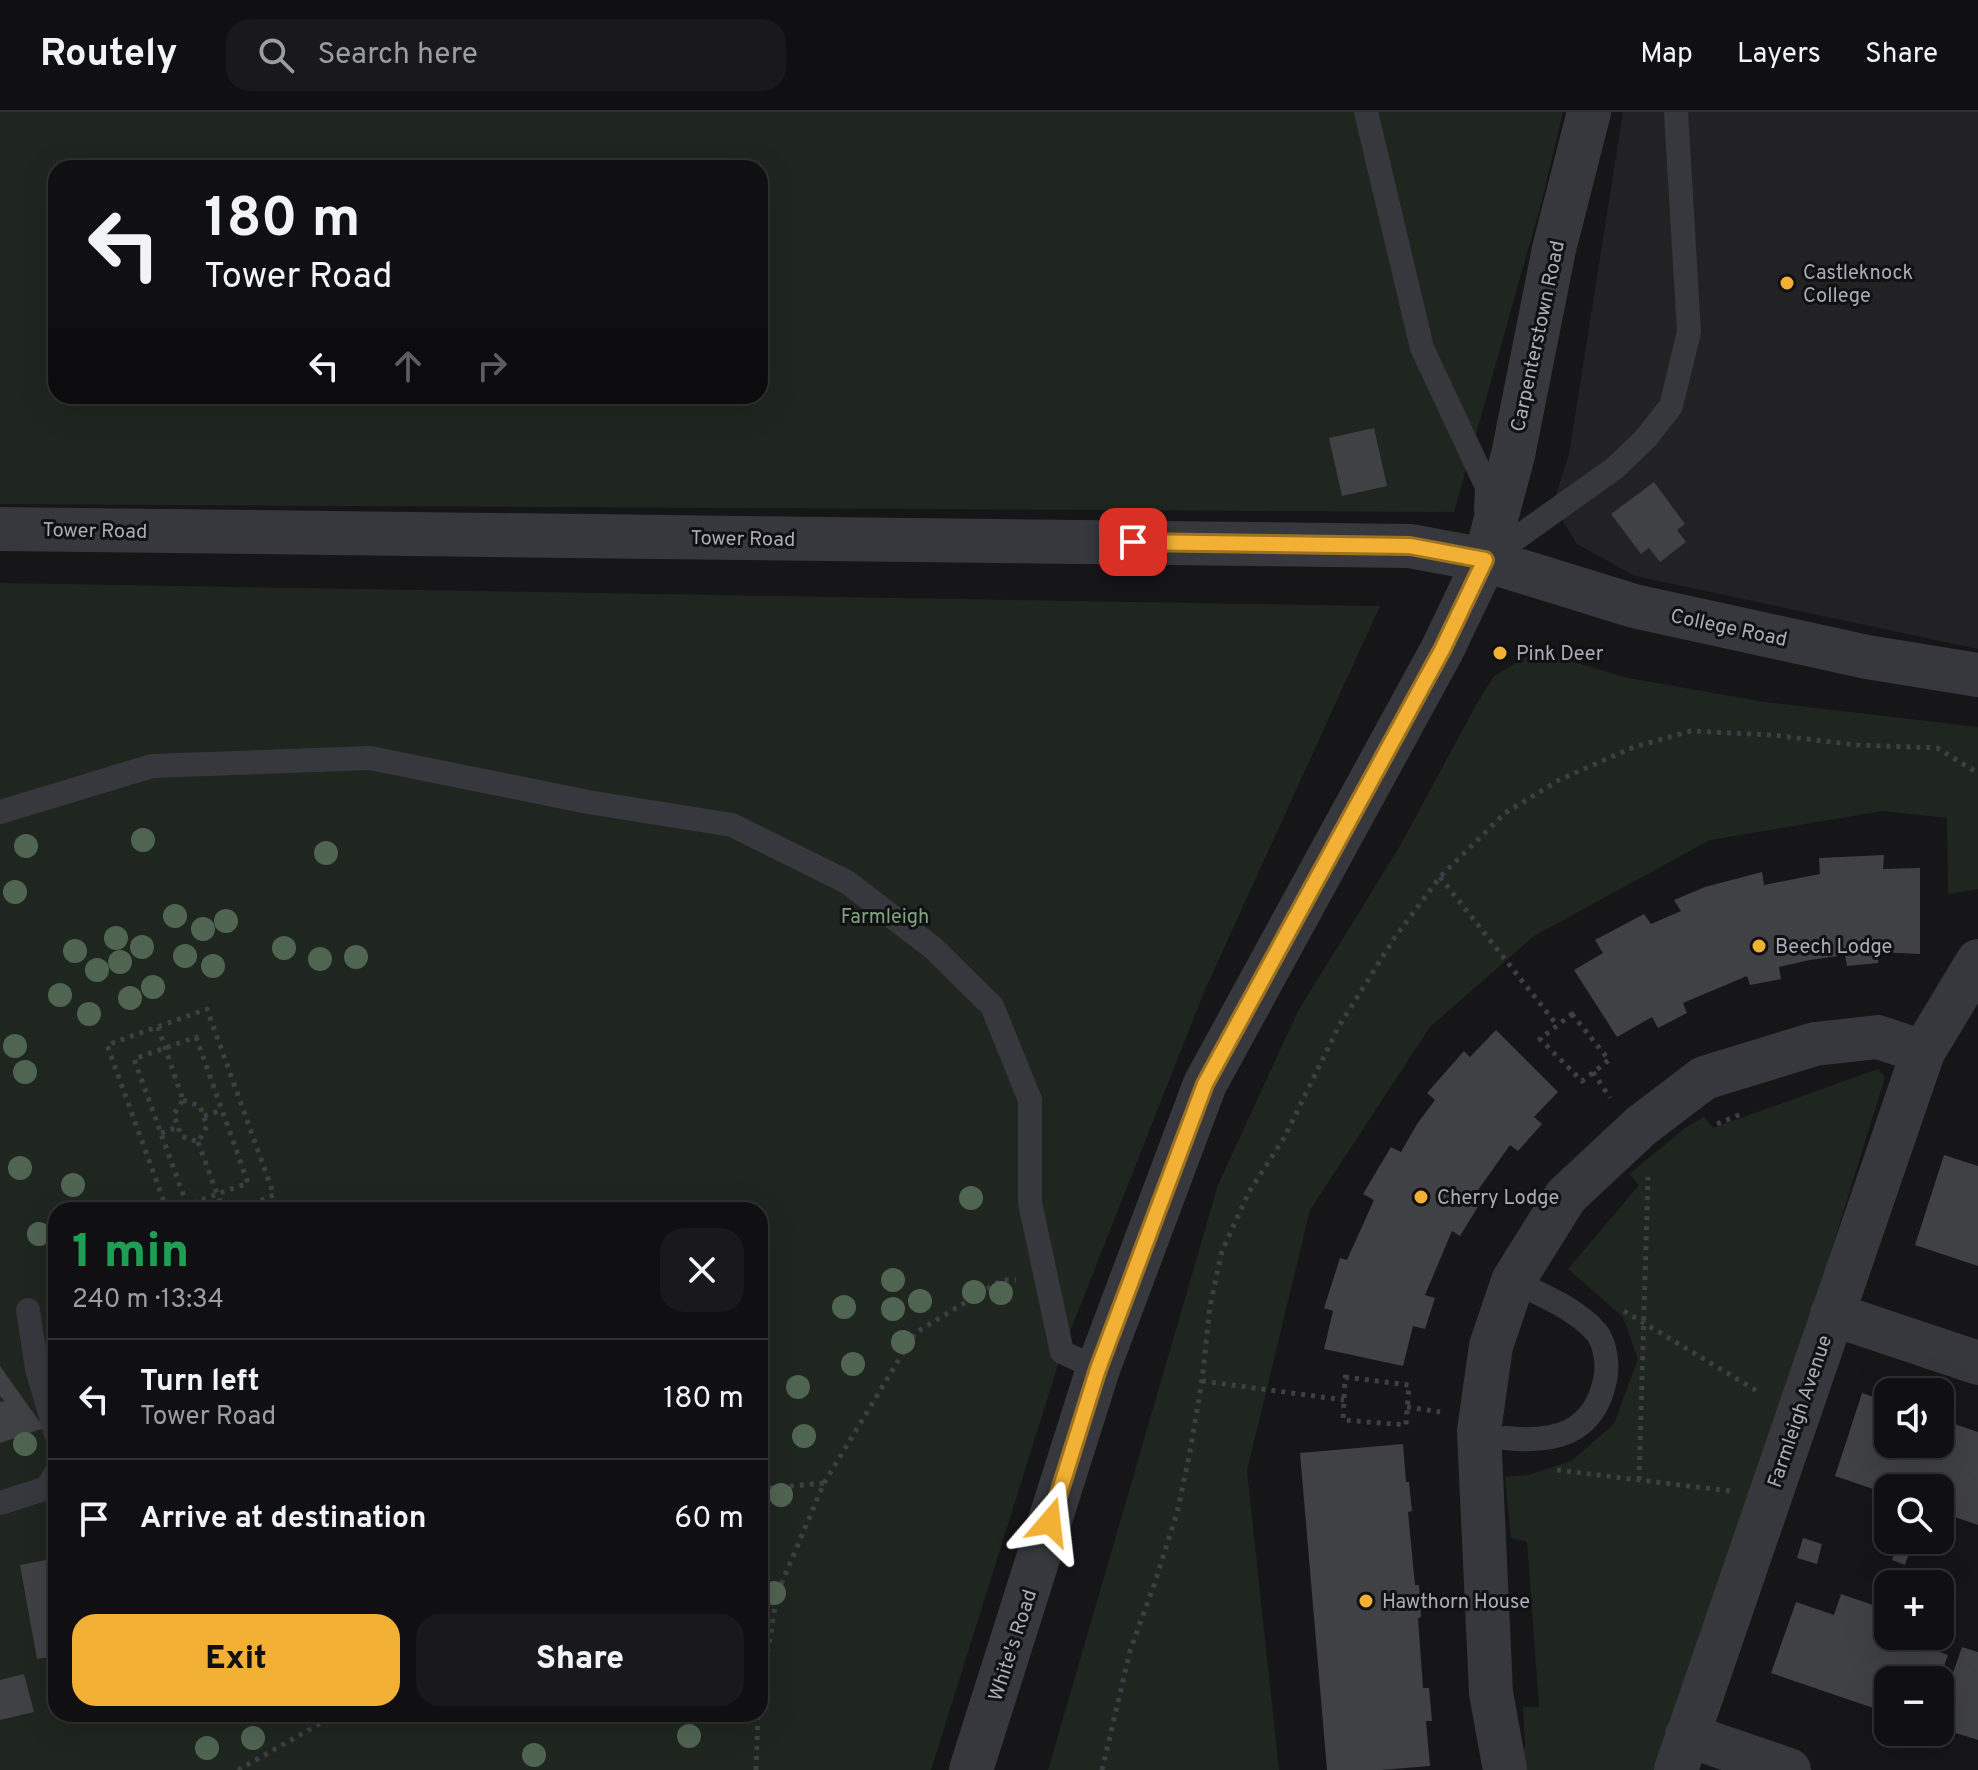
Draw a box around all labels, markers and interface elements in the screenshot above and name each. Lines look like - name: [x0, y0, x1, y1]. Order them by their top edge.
- search box: [226, 19, 786, 91]
- text: Routely: [40, 31, 178, 80]
- icon: search: [254, 33, 298, 77]
- text: Search here: [318, 37, 478, 74]
- text: Map: [1640, 37, 1693, 73]
- text: Layers: [1737, 37, 1821, 73]
- text: Share: [1865, 37, 1938, 73]
- text: 180 m: [204, 186, 361, 256]
- icon: left: [72, 192, 176, 296]
- street label: Carpenterstown Road: [1506, 238, 1572, 434]
- text: Tower Road: [204, 255, 392, 301]
- place label: Castleknock College: [1803, 261, 1913, 310]
- marker: Castleknock College: [1778, 274, 1796, 292]
- icon: left: [302, 344, 346, 388]
- icon: ahead: [386, 344, 430, 388]
- icon: right: [470, 344, 514, 388]
- pin: [1099, 508, 1167, 576]
- street label: Tower Road: [42, 518, 148, 546]
- icon: arrive: [1111, 520, 1155, 564]
- street label: Tower Road: [690, 526, 796, 554]
- street label: College Road: [1668, 604, 1789, 654]
- place label: Pink Deer: [1516, 642, 1604, 668]
- marker: Pink Deer: [1491, 644, 1509, 662]
- park label: Farmleigh: [841, 905, 929, 931]
- place label: Beech Lodge: [1775, 935, 1892, 961]
- marker: Beech Lodge: [1750, 937, 1768, 955]
- place label: Cherry Lodge: [1437, 1186, 1559, 1212]
- marker: Cherry Lodge: [1412, 1188, 1430, 1206]
- text: 1 min: [72, 1224, 189, 1284]
- button: close: [660, 1228, 744, 1312]
- text: 240 m · 13:34: [72, 1284, 224, 1317]
- street label: Farmleigh Avenue: [1763, 1332, 1839, 1491]
- text: Turn left: [140, 1364, 260, 1401]
- icon: left: [72, 1377, 116, 1421]
- map controls: [1874, 1378, 1954, 1746]
- button: sound: [1874, 1378, 1954, 1458]
- text: 180 m: [663, 1381, 744, 1418]
- text: Tower Road: [140, 1401, 276, 1434]
- button: search: [1874, 1474, 1954, 1554]
- position arrow: [1008, 1480, 1092, 1564]
- icon: arrive: [72, 1497, 116, 1541]
- text: Arrive at destination: [140, 1501, 426, 1538]
- text: 60 m: [674, 1501, 744, 1538]
- button: +: [1874, 1570, 1954, 1650]
- street label: White's Road: [984, 1586, 1044, 1705]
- place label: Hawthorn House: [1382, 1590, 1530, 1616]
- marker: Hawthorn House: [1357, 1592, 1375, 1610]
- button: Exit: [72, 1614, 400, 1706]
- button: Share: [416, 1614, 744, 1706]
- button: −: [1874, 1666, 1954, 1746]

